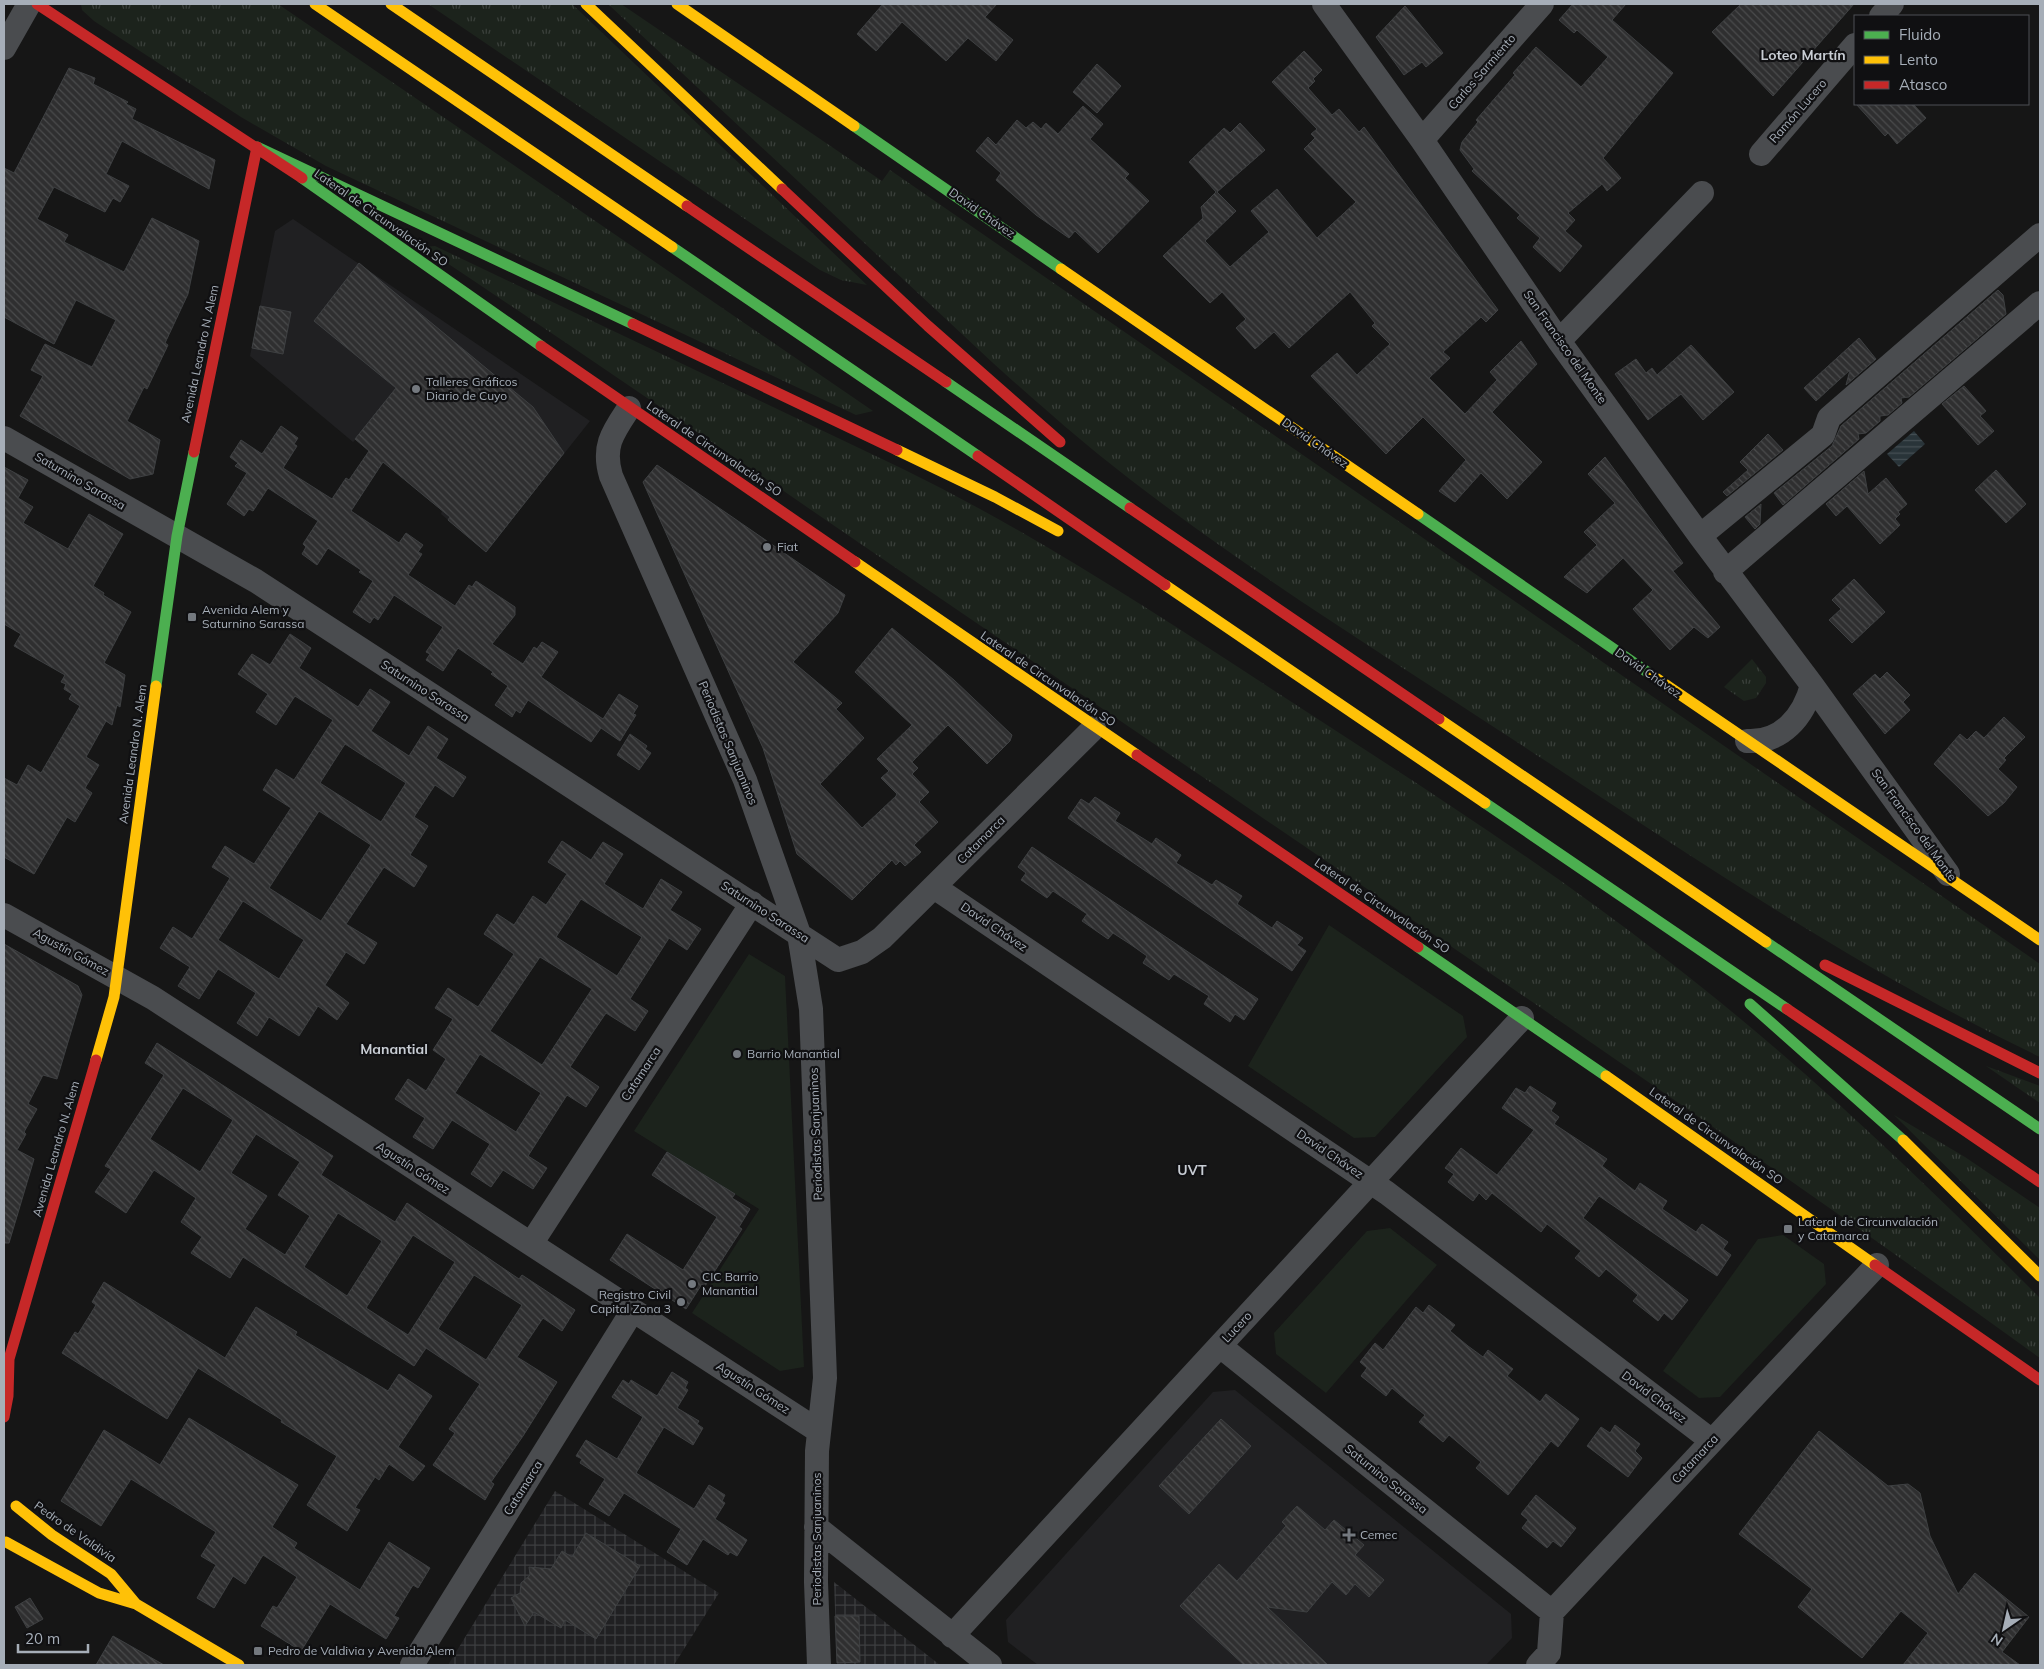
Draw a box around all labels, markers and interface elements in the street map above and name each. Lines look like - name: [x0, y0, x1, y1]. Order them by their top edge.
- legend: [1854, 15, 2029, 105]
- text: Fluido: [1899, 25, 1941, 44]
- street label: Carlos Sarmiento: [1445, 31, 1519, 113]
- district label: Loteo Martín: [1760, 46, 1846, 64]
- text: Lento: [1899, 50, 1938, 69]
- text: Atasco: [1899, 75, 1947, 94]
- street label: Ramón Lucero: [1766, 76, 1830, 146]
- street label: Lateral de Circunvalación SO: [311, 166, 451, 270]
- street label: David Chávez: [946, 184, 1018, 241]
- street label: Avenida Leandro N. Alem: [178, 283, 222, 424]
- street label: San Francisco del Monte: [1521, 287, 1610, 406]
- place label: Talleres Gráficos Diario de Cuyo: [426, 374, 518, 403]
- marker: Talleres Gráficos Diario de Cuyo: [410, 383, 422, 395]
- street label: Lateral de Circunvalación SO: [644, 398, 785, 500]
- street label: David Chávez: [1279, 414, 1351, 471]
- street label: Saturnino Sarassa: [32, 448, 128, 513]
- place label: Fiat: [777, 539, 798, 554]
- marker: Fiat: [761, 541, 773, 553]
- place label: Avenida Alem y Saturnino Sarassa: [202, 602, 304, 631]
- marker: Avenida Alem y Saturnino Sarassa: [186, 611, 198, 623]
- street label: Lateral de Circunvalación SO: [978, 628, 1119, 730]
- street label: David Chávez: [1612, 644, 1684, 701]
- street label: Saturnino Sarassa: [378, 656, 472, 725]
- street label: Periodistas Sanjuaninos: [696, 679, 761, 807]
- street label: Avenida Leandro N. Alem: [115, 683, 150, 825]
- street label: San Francisco del Monte: [1869, 766, 1960, 884]
- street label: Catamarca: [954, 813, 1008, 867]
- street label: Lateral de Circunvalación SO: [1312, 855, 1453, 957]
- street label: Saturnino Sarassa: [718, 877, 812, 946]
- street label: David Chávez: [958, 899, 1030, 954]
- street label: Agustín Gómez: [30, 924, 112, 979]
- district label: Manantial: [360, 1040, 428, 1058]
- street label: Catamarca: [617, 1044, 664, 1104]
- place label: Barrio Manantial: [747, 1046, 840, 1061]
- marker: Barrio Manantial: [731, 1048, 743, 1060]
- street label: Periodistas Sanjuaninos: [806, 1067, 825, 1201]
- street label: Avenida Leandro N. Alem: [29, 1079, 82, 1219]
- street label: Lateral de Circunvalación SO: [1646, 1084, 1786, 1188]
- street label: David Chávez: [1294, 1126, 1366, 1181]
- street label: Agustín Gómez: [374, 1138, 453, 1197]
- district label: UVT: [1177, 1161, 1207, 1179]
- place label: Lateral de Circunvalación y Catamarca: [1798, 1214, 1938, 1243]
- marker: Lateral de Circunvalación y Catamarca: [1782, 1223, 1794, 1235]
- place label: CIC Barrio Manantial: [702, 1269, 759, 1298]
- marker: CIC Barrio Manantial: [686, 1278, 698, 1290]
- place label: Registro Civil Capital Zona 3: [590, 1287, 671, 1316]
- marker: Registro Civil Capital Zona 3: [675, 1296, 687, 1308]
- street label: Lucero: [1219, 1308, 1255, 1345]
- street label: Agustín Gómez: [714, 1358, 793, 1417]
- street label: David Chávez: [1619, 1367, 1690, 1426]
- street label: Catamarca: [1668, 1431, 1721, 1486]
- street label: Saturnino Sarassa: [1342, 1441, 1431, 1517]
- street label: Catamarca: [500, 1458, 545, 1518]
- street label: Periodistas Sanjuaninos: [809, 1472, 824, 1605]
- street label: Pedro de Valdivia: [31, 1498, 119, 1565]
- place label: Cemec: [1360, 1527, 1397, 1542]
- marker: Cemec: [1342, 1528, 1356, 1542]
- north arrow: [1979, 1604, 2029, 1654]
- scale bar: [18, 1622, 88, 1654]
- text: 20 m: [25, 1629, 60, 1648]
- text: N: [1987, 1629, 2006, 1650]
- place label: Pedro de Valdivia y Avenida Alem: [268, 1643, 455, 1658]
- marker: Pedro de Valdivia y Avenida Alem: [252, 1645, 264, 1657]

